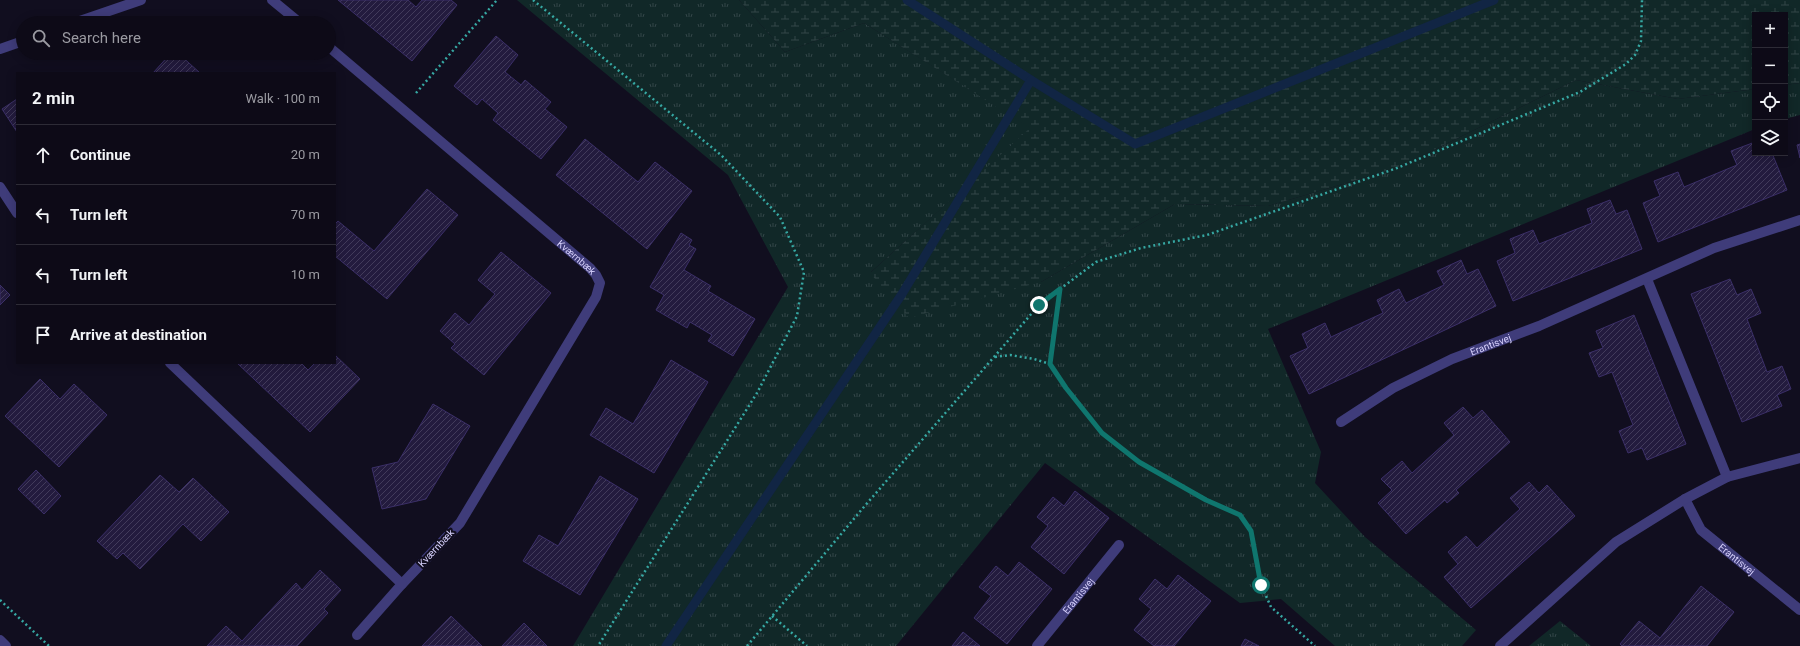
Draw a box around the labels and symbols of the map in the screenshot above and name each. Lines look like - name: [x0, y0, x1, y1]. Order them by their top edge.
- street label: Kværnbæk: [555, 237, 599, 277]
- route end: [1030, 296, 1048, 314]
- street label: Erantisvej: [1468, 332, 1513, 357]
- street label: Kværnbæk: [416, 526, 457, 569]
- street label: Erantisvej: [1717, 541, 1757, 577]
- street label: Erantisvej: [1060, 575, 1096, 616]
- route start: [1252, 576, 1270, 594]

